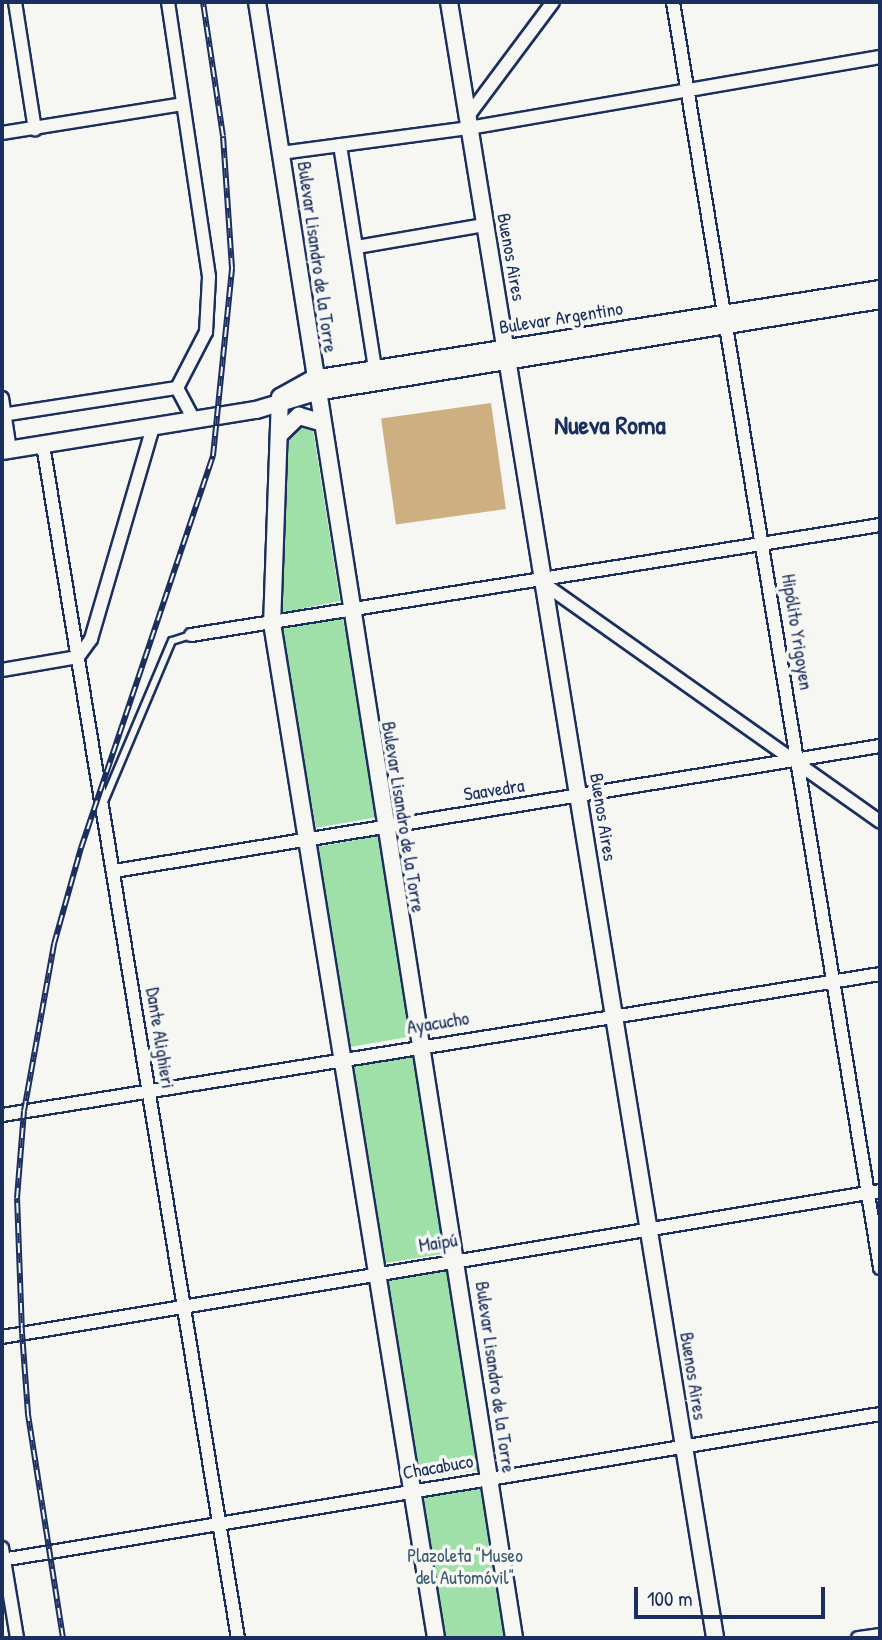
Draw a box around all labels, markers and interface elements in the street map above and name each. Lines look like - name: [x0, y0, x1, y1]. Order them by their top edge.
- street label: Bulevar Lisandro de la Torre: [292, 160, 342, 354]
- street label: Buenos Aires: [492, 211, 530, 303]
- street label: Bulevar Argentino: [498, 297, 624, 339]
- district label: Nueva Roma: [554, 409, 666, 441]
- street label: Hipólito Yrigoyen: [777, 572, 817, 692]
- street label: Bulevar Lisandro de la Torre: [377, 720, 429, 914]
- street label: Buenos Aires: [585, 772, 621, 862]
- street label: Saavedra: [462, 774, 526, 806]
- street label: Dante Alighieri: [141, 986, 179, 1090]
- street label: Ayacucho: [405, 1007, 471, 1039]
- street label: Maipú: [417, 1229, 459, 1257]
- street label: Bulevar Lisandro de la Torre: [470, 1280, 520, 1474]
- street label: Buenos Aires: [675, 1331, 711, 1421]
- street label: Chacabuco: [401, 1450, 475, 1484]
- park label: Plazoleta "Museo del Automóvil": [407, 1545, 523, 1589]
- scale bar: [637, 1574, 828, 1618]
- text: 100 m: [647, 1584, 693, 1613]

